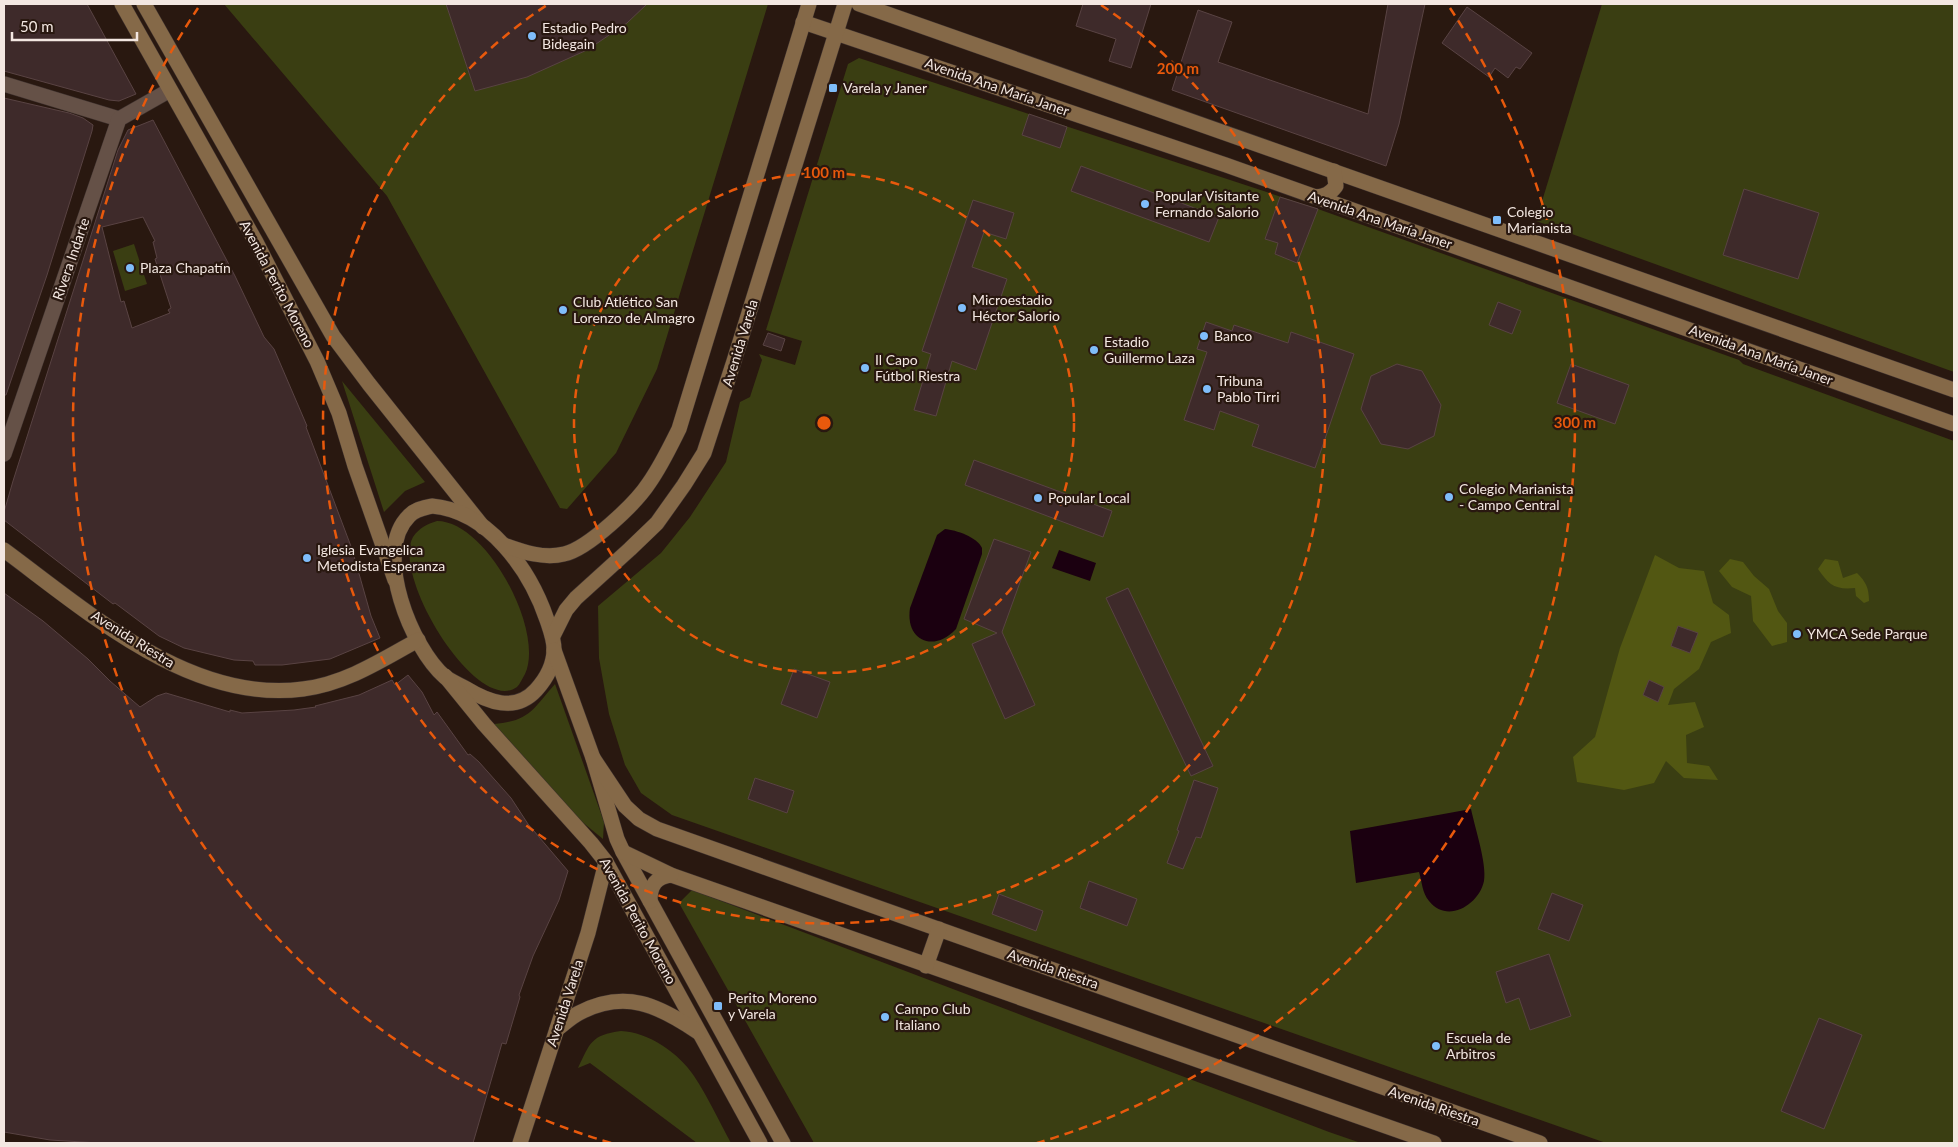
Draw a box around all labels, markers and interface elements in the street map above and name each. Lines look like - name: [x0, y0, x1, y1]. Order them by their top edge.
- scale bar: [12, 10, 138, 42]
- text: 50 m: [20, 17, 54, 35]
- place label: Estadio Pedro Bidegain: [542, 19, 627, 52]
- marker: Estadio Pedro Bidegain: [526, 30, 538, 42]
- street label: Avenida Ana María Janer: [923, 54, 1072, 119]
- text: 200 m: [1157, 59, 1199, 77]
- place label: Varela y Janer: [843, 79, 927, 96]
- marker: Varela y Janer: [827, 82, 839, 94]
- text: 100 m: [803, 163, 845, 181]
- place label: Popular Visitante Fernando Salorio: [1155, 187, 1259, 220]
- street label: Avenida Ana María Janer: [1306, 187, 1455, 252]
- marker: Popular Visitante Fernando Salorio: [1139, 198, 1151, 210]
- place label: Colegio Marianista: [1507, 203, 1571, 236]
- marker: Colegio Marianista: [1491, 214, 1503, 226]
- street label: Rivera Indarte: [49, 215, 93, 302]
- street label: Avenida Perito Moreno: [237, 217, 318, 350]
- place label: Plaza Chapatín: [140, 259, 231, 276]
- marker: Plaza Chapatín: [124, 262, 136, 274]
- place label: Microestadio Héctor Salorio: [972, 291, 1060, 324]
- place label: Club Atlético San Lorenzo de Almagro: [573, 293, 695, 326]
- street label: Avenida Varela: [718, 297, 761, 388]
- marker: Microestadio Héctor Salorio: [956, 302, 968, 314]
- marker: Club Atlético San Lorenzo de Almagro: [557, 304, 569, 316]
- street label: Avenida Ana María Janer: [1687, 321, 1835, 388]
- place label: Banco: [1214, 327, 1252, 344]
- marker: Banco: [1198, 330, 1210, 342]
- place label: Estadio Guillermo Laza: [1104, 333, 1195, 366]
- marker: Estadio Guillermo Laza: [1088, 344, 1100, 356]
- place label: Il Capo Fútbol Riestra: [875, 351, 960, 384]
- marker: Il Capo Fútbol Riestra: [859, 362, 871, 374]
- place label: Tribuna Pablo Tirri: [1217, 372, 1280, 405]
- marker: Tribuna Pablo Tirri: [1201, 383, 1213, 395]
- text: 300 m: [1554, 413, 1596, 431]
- centre of rings: [815, 414, 833, 432]
- place label: Colegio Marianista - Campo Central: [1459, 480, 1573, 513]
- place label: Popular Local: [1048, 489, 1130, 506]
- marker: Colegio Marianista - Campo Central: [1443, 491, 1455, 503]
- marker: Popular Local: [1032, 492, 1044, 504]
- place label: Iglesia Evangelica Metodista Esperanza: [317, 541, 445, 574]
- marker: Iglesia Evangelica Metodista Esperanza: [301, 552, 313, 564]
- street label: Avenida Riestra: [88, 606, 178, 671]
- place label: YMCA Sede Parque: [1807, 625, 1927, 642]
- marker: YMCA Sede Parque: [1791, 628, 1803, 640]
- street label: Avenida Perito Moreno: [597, 855, 680, 987]
- street label: Avenida Riestra: [1005, 945, 1101, 992]
- street label: Avenida Varela: [542, 957, 587, 1048]
- place label: Perito Moreno y Varela: [728, 989, 817, 1022]
- marker: Perito Moreno y Varela: [712, 1000, 724, 1012]
- place label: Campo Club Italiano: [895, 1000, 971, 1033]
- marker: Campo Club Italiano: [879, 1011, 891, 1023]
- place label: Escuela de Arbitros: [1446, 1029, 1511, 1062]
- marker: Escuela de Arbitros: [1430, 1040, 1442, 1052]
- street label: Avenida Riestra: [1386, 1082, 1482, 1129]

